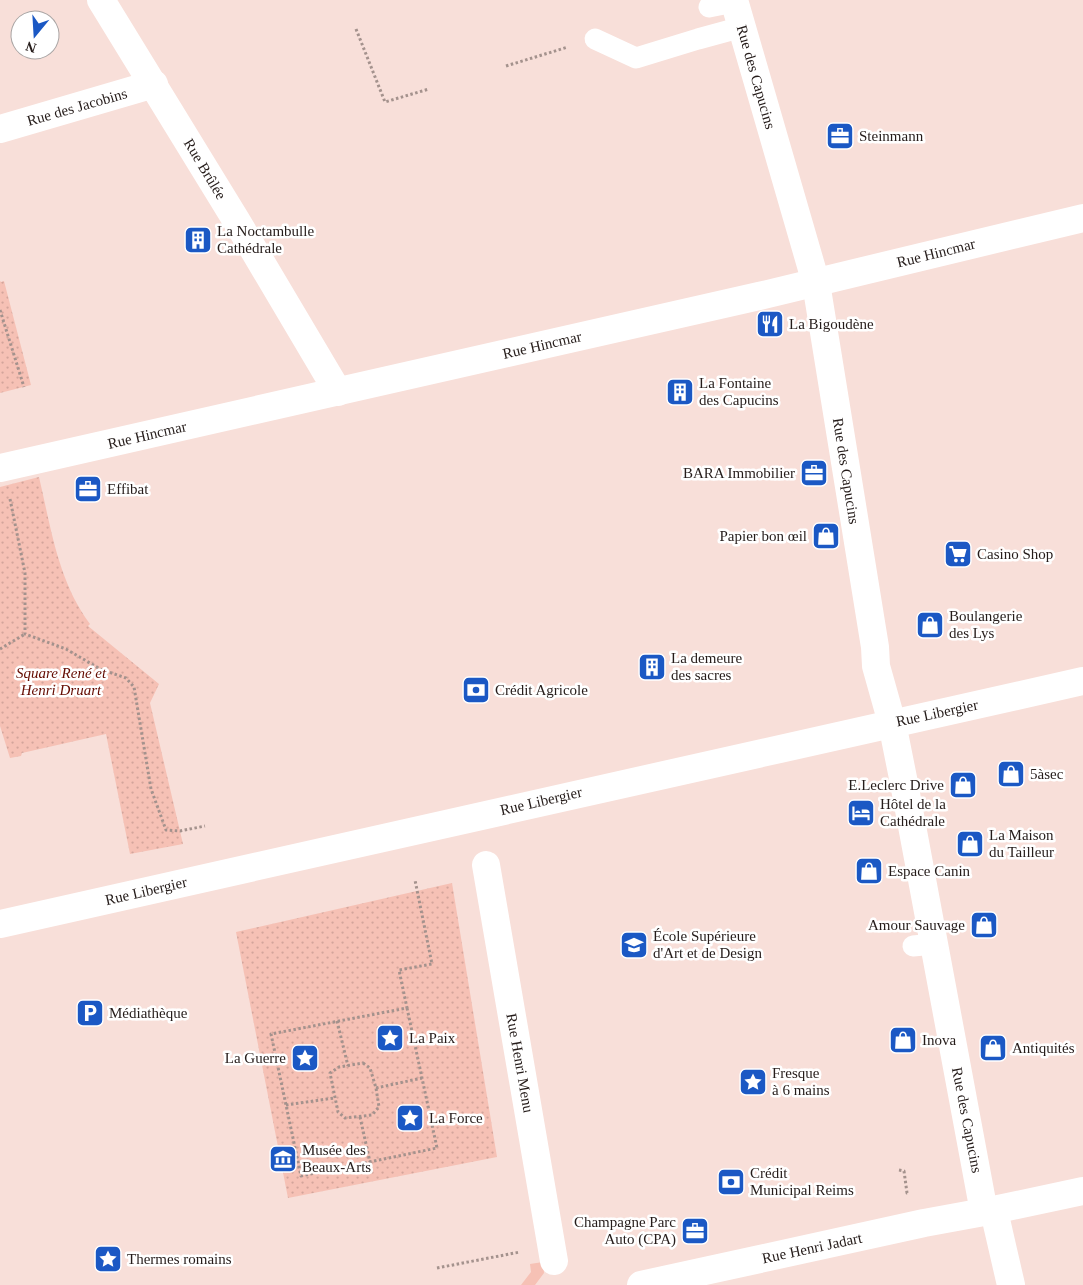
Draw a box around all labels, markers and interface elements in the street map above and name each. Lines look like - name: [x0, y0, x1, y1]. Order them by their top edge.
- north arrow: [10, 10, 60, 60]
- street label: Rue des Capucins: [733, 23, 779, 131]
- text: N: [24, 38, 38, 56]
- street label: Rue des Jacobins: [25, 85, 129, 129]
- office icon: Steinmann: [825, 121, 855, 151]
- place label: Steinmann: [859, 128, 924, 144]
- street label: Rue Brûlée: [181, 136, 230, 203]
- place label: La Noctambulle Cathédrale: [217, 223, 314, 256]
- building icon: La Noctambulle Cathédrale: [183, 225, 213, 255]
- street label: Rue Hincmar: [895, 236, 977, 270]
- restaurant icon: La Bigoudène: [755, 309, 785, 339]
- place label: La Bigoudène: [789, 316, 874, 332]
- street label: Rue Hincmar: [501, 328, 583, 362]
- place label: La Fontaine des Capucins: [699, 375, 779, 408]
- building icon: La Fontaine des Capucins: [665, 377, 695, 407]
- street label: Rue des Capucins: [830, 417, 862, 525]
- street label: Rue Hincmar: [106, 418, 188, 452]
- office icon: BARA Immobilier: [799, 458, 829, 488]
- place label: BARA Immobilier: [683, 465, 795, 481]
- office icon: Effibat: [73, 474, 103, 504]
- place label: Effibat: [107, 481, 149, 497]
- shop icon: Papier bon œil: [811, 521, 841, 551]
- place label: Papier bon œil: [720, 528, 807, 544]
- supermarket icon: Casino Shop: [943, 539, 973, 569]
- place label: Casino Shop: [977, 546, 1053, 562]
- place label: Boulangerie des Lys: [949, 608, 1023, 641]
- shop icon: Boulangerie des Lys: [915, 610, 945, 640]
- place label: La demeure des sacres: [671, 650, 743, 683]
- building icon: La demeure des sacres: [637, 652, 667, 682]
- park label: Square René et Henri Druart: [16, 665, 107, 698]
- bank icon: Crédit Agricole: [461, 675, 491, 705]
- place label: Crédit Agricole: [495, 682, 588, 698]
- street label: Rue Libergier: [895, 696, 979, 730]
- shop icon: 5àsec: [996, 759, 1026, 789]
- place label: 5àsec: [1030, 766, 1064, 782]
- shop icon: E.Leclerc Drive: [948, 770, 978, 800]
- place label: E.Leclerc Drive: [848, 777, 944, 793]
- street label: Rue Libergier: [499, 784, 583, 818]
- place label: Hôtel de la Cathédrale: [880, 796, 946, 829]
- hotel icon: Hôtel de la Cathédrale: [846, 798, 876, 828]
- place label: La Maison du Tailleur: [989, 827, 1054, 860]
- shop icon: La Maison du Tailleur: [955, 829, 985, 859]
- shop icon: Espace Canin: [854, 856, 884, 886]
- place label: Espace Canin: [888, 863, 971, 879]
- street label: Rue Libergier: [104, 874, 188, 908]
- shop icon: Amour Sauvage: [969, 910, 999, 940]
- place label: Amour Sauvage: [868, 917, 965, 933]
- place label: École Supérieure d'Art et de Design: [653, 928, 762, 961]
- school or university icon: École Supérieure d'Art et de Design: [619, 930, 649, 960]
- parking icon: Médiathèque: [75, 998, 105, 1028]
- place label: Médiathèque: [109, 1005, 188, 1021]
- street label: Rue Henri Menu: [503, 1012, 537, 1115]
- place icon: La Paix: [375, 1023, 405, 1053]
- shop icon: Inova: [888, 1025, 918, 1055]
- place label: La Paix: [409, 1030, 456, 1046]
- place label: Inova: [922, 1032, 956, 1048]
- shop icon: Antiquités: [978, 1033, 1008, 1063]
- place label: Antiquités: [1012, 1040, 1075, 1056]
- place icon: La Guerre: [290, 1043, 320, 1073]
- place label: La Guerre: [225, 1050, 286, 1066]
- place label: Fresque à 6 mains: [772, 1065, 830, 1098]
- street label: Rue des Capucins: [949, 1066, 985, 1174]
- place icon: Fresque à 6 mains: [738, 1067, 768, 1097]
- place icon: La Force: [395, 1103, 425, 1133]
- place label: La Force: [429, 1110, 483, 1126]
- place label: Musée des Beaux-Arts: [302, 1142, 371, 1175]
- museum icon: Musée des Beaux-Arts: [268, 1144, 298, 1174]
- place label: Crédit Municipal Reims: [750, 1165, 854, 1198]
- bank icon: Crédit Municipal Reims: [716, 1167, 746, 1197]
- place label: Champagne Parc Auto (CPA): [574, 1214, 676, 1248]
- office icon: Champagne Parc Auto (CPA): [680, 1216, 710, 1246]
- street label: Rue Henri Jadart: [761, 1229, 864, 1266]
- place icon: Thermes romains: [93, 1244, 123, 1274]
- place label: Thermes romains: [127, 1251, 232, 1267]

